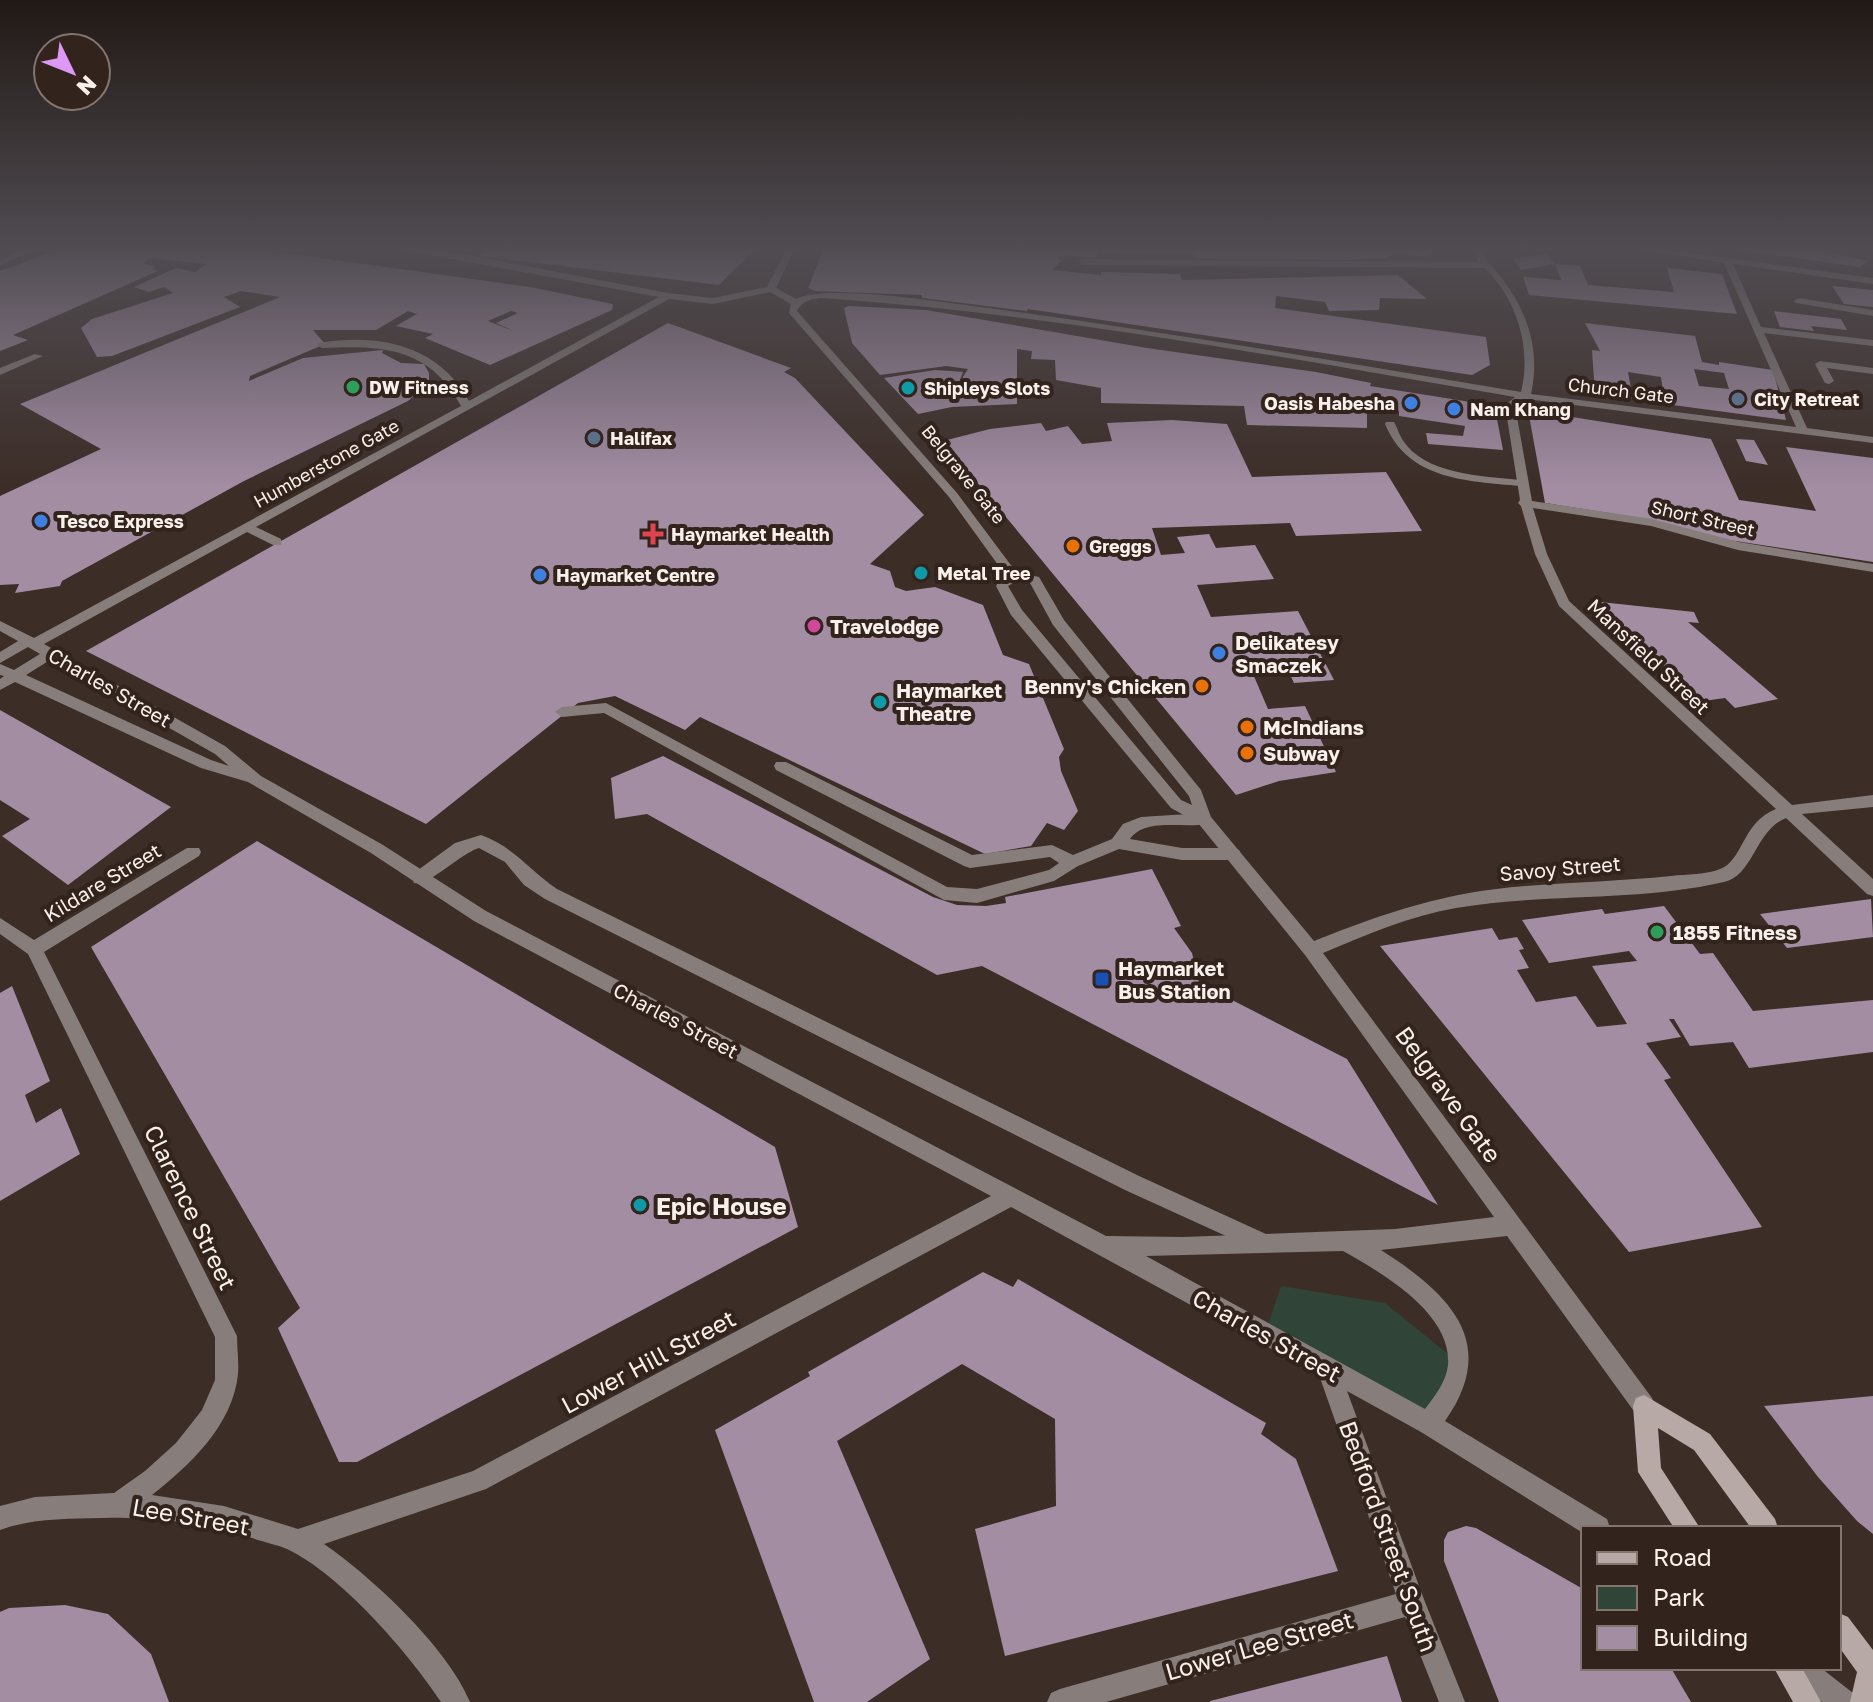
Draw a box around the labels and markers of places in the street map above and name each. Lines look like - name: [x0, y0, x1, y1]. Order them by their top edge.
- place label: DW Fitness: [369, 376, 469, 398]
- place label: Shipleys Slots: [924, 377, 1050, 399]
- marker: DW Fitness: [344, 378, 362, 396]
- marker: Shipleys Slots: [899, 379, 917, 397]
- place label: City Retreat: [1754, 388, 1859, 410]
- marker: City Retreat: [1729, 390, 1747, 408]
- place label: Oasis Habesha: [1264, 392, 1395, 414]
- marker: Oasis Habesha: [1402, 394, 1420, 412]
- place label: Nam Khang: [1470, 398, 1571, 420]
- marker: Nam Khang: [1445, 400, 1463, 418]
- place label: Halifax: [610, 427, 673, 449]
- marker: Halifax: [585, 429, 603, 447]
- place label: Tesco Express: [57, 510, 184, 532]
- marker: Tesco Express: [32, 512, 50, 530]
- marker: Haymarket Health: [642, 523, 664, 545]
- place label: Haymarket Health: [671, 523, 830, 545]
- place label: Greggs: [1089, 535, 1152, 557]
- marker: Greggs: [1064, 537, 1082, 555]
- place label: Metal Tree: [937, 562, 1031, 584]
- place label: Haymarket Centre: [556, 564, 715, 586]
- marker: Metal Tree: [912, 564, 930, 582]
- marker: Haymarket Centre: [531, 566, 549, 584]
- place label: Travelodge: [830, 614, 940, 638]
- marker: Travelodge: [805, 617, 823, 635]
- place label: Delikatesy Smaczek: [1235, 630, 1339, 677]
- marker: Delikatesy Smaczek: [1210, 644, 1228, 662]
- place label: Benny's Chicken: [1024, 674, 1186, 698]
- marker: Benny's Chicken: [1193, 677, 1211, 695]
- place label: Haymarket Theatre: [896, 678, 1002, 725]
- marker: Haymarket Theatre: [871, 693, 889, 711]
- place label: McIndians: [1263, 715, 1364, 739]
- marker: McIndians: [1238, 718, 1256, 736]
- place label: Subway: [1263, 741, 1340, 765]
- marker: Subway: [1238, 744, 1256, 762]
- place label: 1855 Fitness: [1673, 920, 1797, 944]
- marker: 1855 Fitness: [1648, 923, 1666, 941]
- place label: Haymarket Bus Station: [1118, 956, 1231, 1003]
- marker: Haymarket Bus Station: [1093, 970, 1111, 988]
- place label: Epic House: [656, 1191, 787, 1220]
- marker: Epic House: [631, 1196, 649, 1214]

